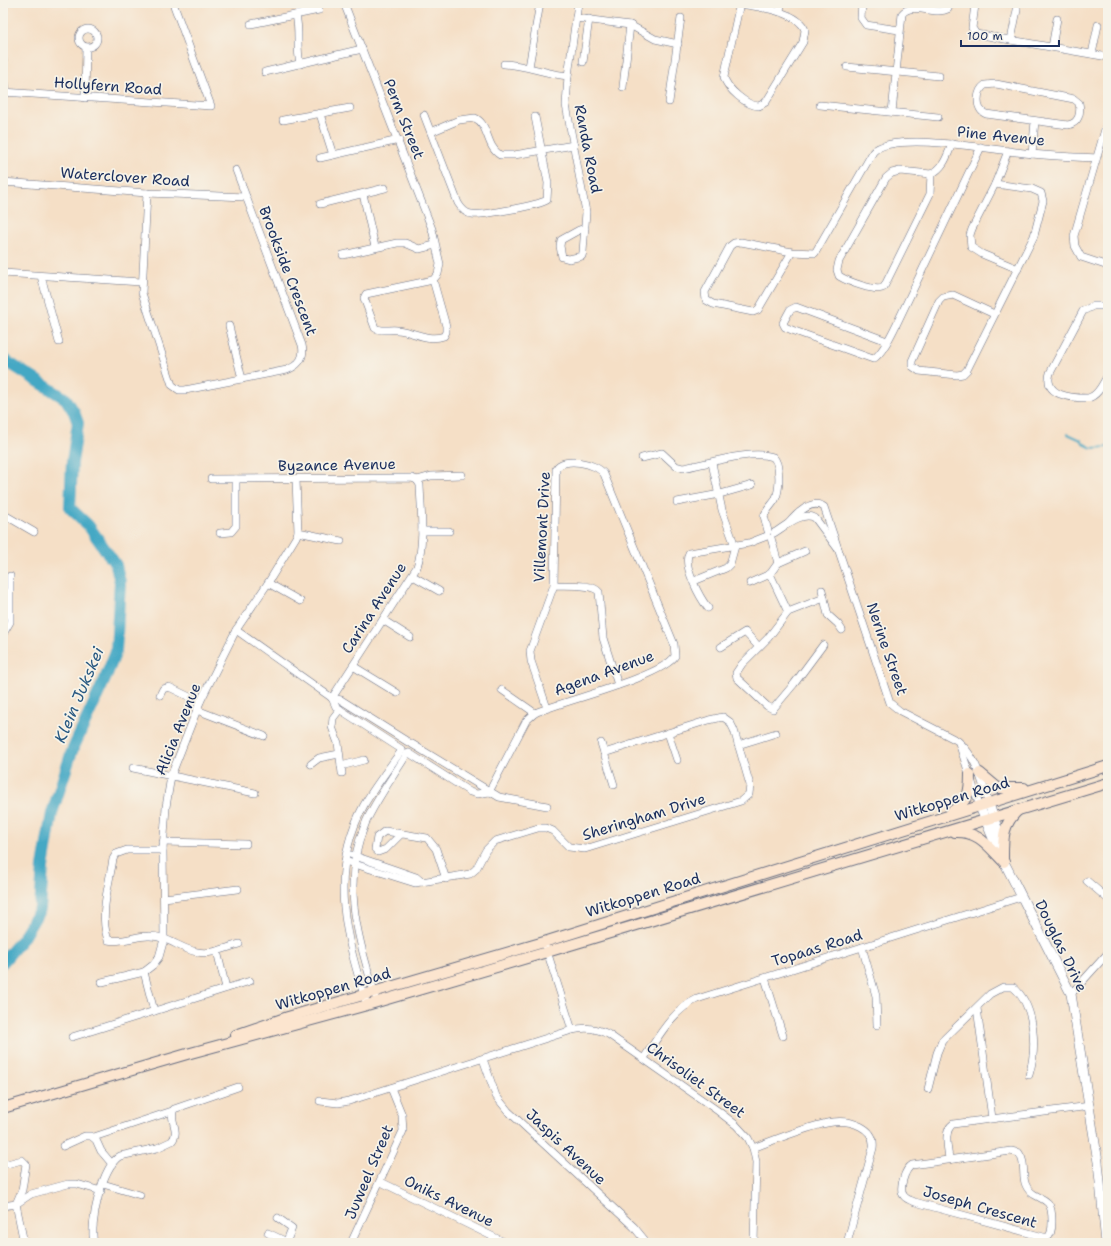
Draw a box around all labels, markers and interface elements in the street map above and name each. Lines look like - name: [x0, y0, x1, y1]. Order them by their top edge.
- scale bar: [961, 22, 1059, 48]
- text: 100 m: [967, 28, 1003, 44]
- street label: Hollyfern Road: [53, 72, 163, 100]
- street label: Perm Street: [379, 76, 429, 162]
- street label: Randa Road: [570, 103, 607, 196]
- street label: Pine Avenue: [956, 121, 1046, 151]
- street label: Waterclover Road: [60, 162, 191, 192]
- street label: Brookside Crescent: [254, 203, 322, 339]
- street label: Byzance Avenue: [278, 454, 396, 476]
- street label: Villemont Drive: [529, 471, 555, 583]
- street label: Carina Avenue: [337, 558, 411, 658]
- street label: Nerine Street: [862, 600, 912, 698]
- water label: Klein Jukskei: [49, 643, 109, 746]
- street label: Agena Avenue: [551, 646, 657, 700]
- street label: Alicia Avenue: [150, 680, 206, 778]
- street label: Witkoppen Road: [892, 772, 1012, 826]
- street label: Sheringham Drive: [580, 789, 708, 845]
- street label: Witkoppen Road: [583, 868, 703, 922]
- street label: Douglas Drive: [1030, 897, 1092, 995]
- street label: Topaas Road: [769, 925, 865, 971]
- street label: Witkoppen Road: [273, 963, 393, 1015]
- street label: Chrisoliet Street: [643, 1037, 749, 1123]
- street label: Jaspis Avenue: [521, 1105, 611, 1189]
- street label: Juweel Street: [340, 1122, 398, 1222]
- street label: Oniks Avenue: [401, 1171, 497, 1231]
- street label: Joseph Crescent: [921, 1181, 1039, 1233]

